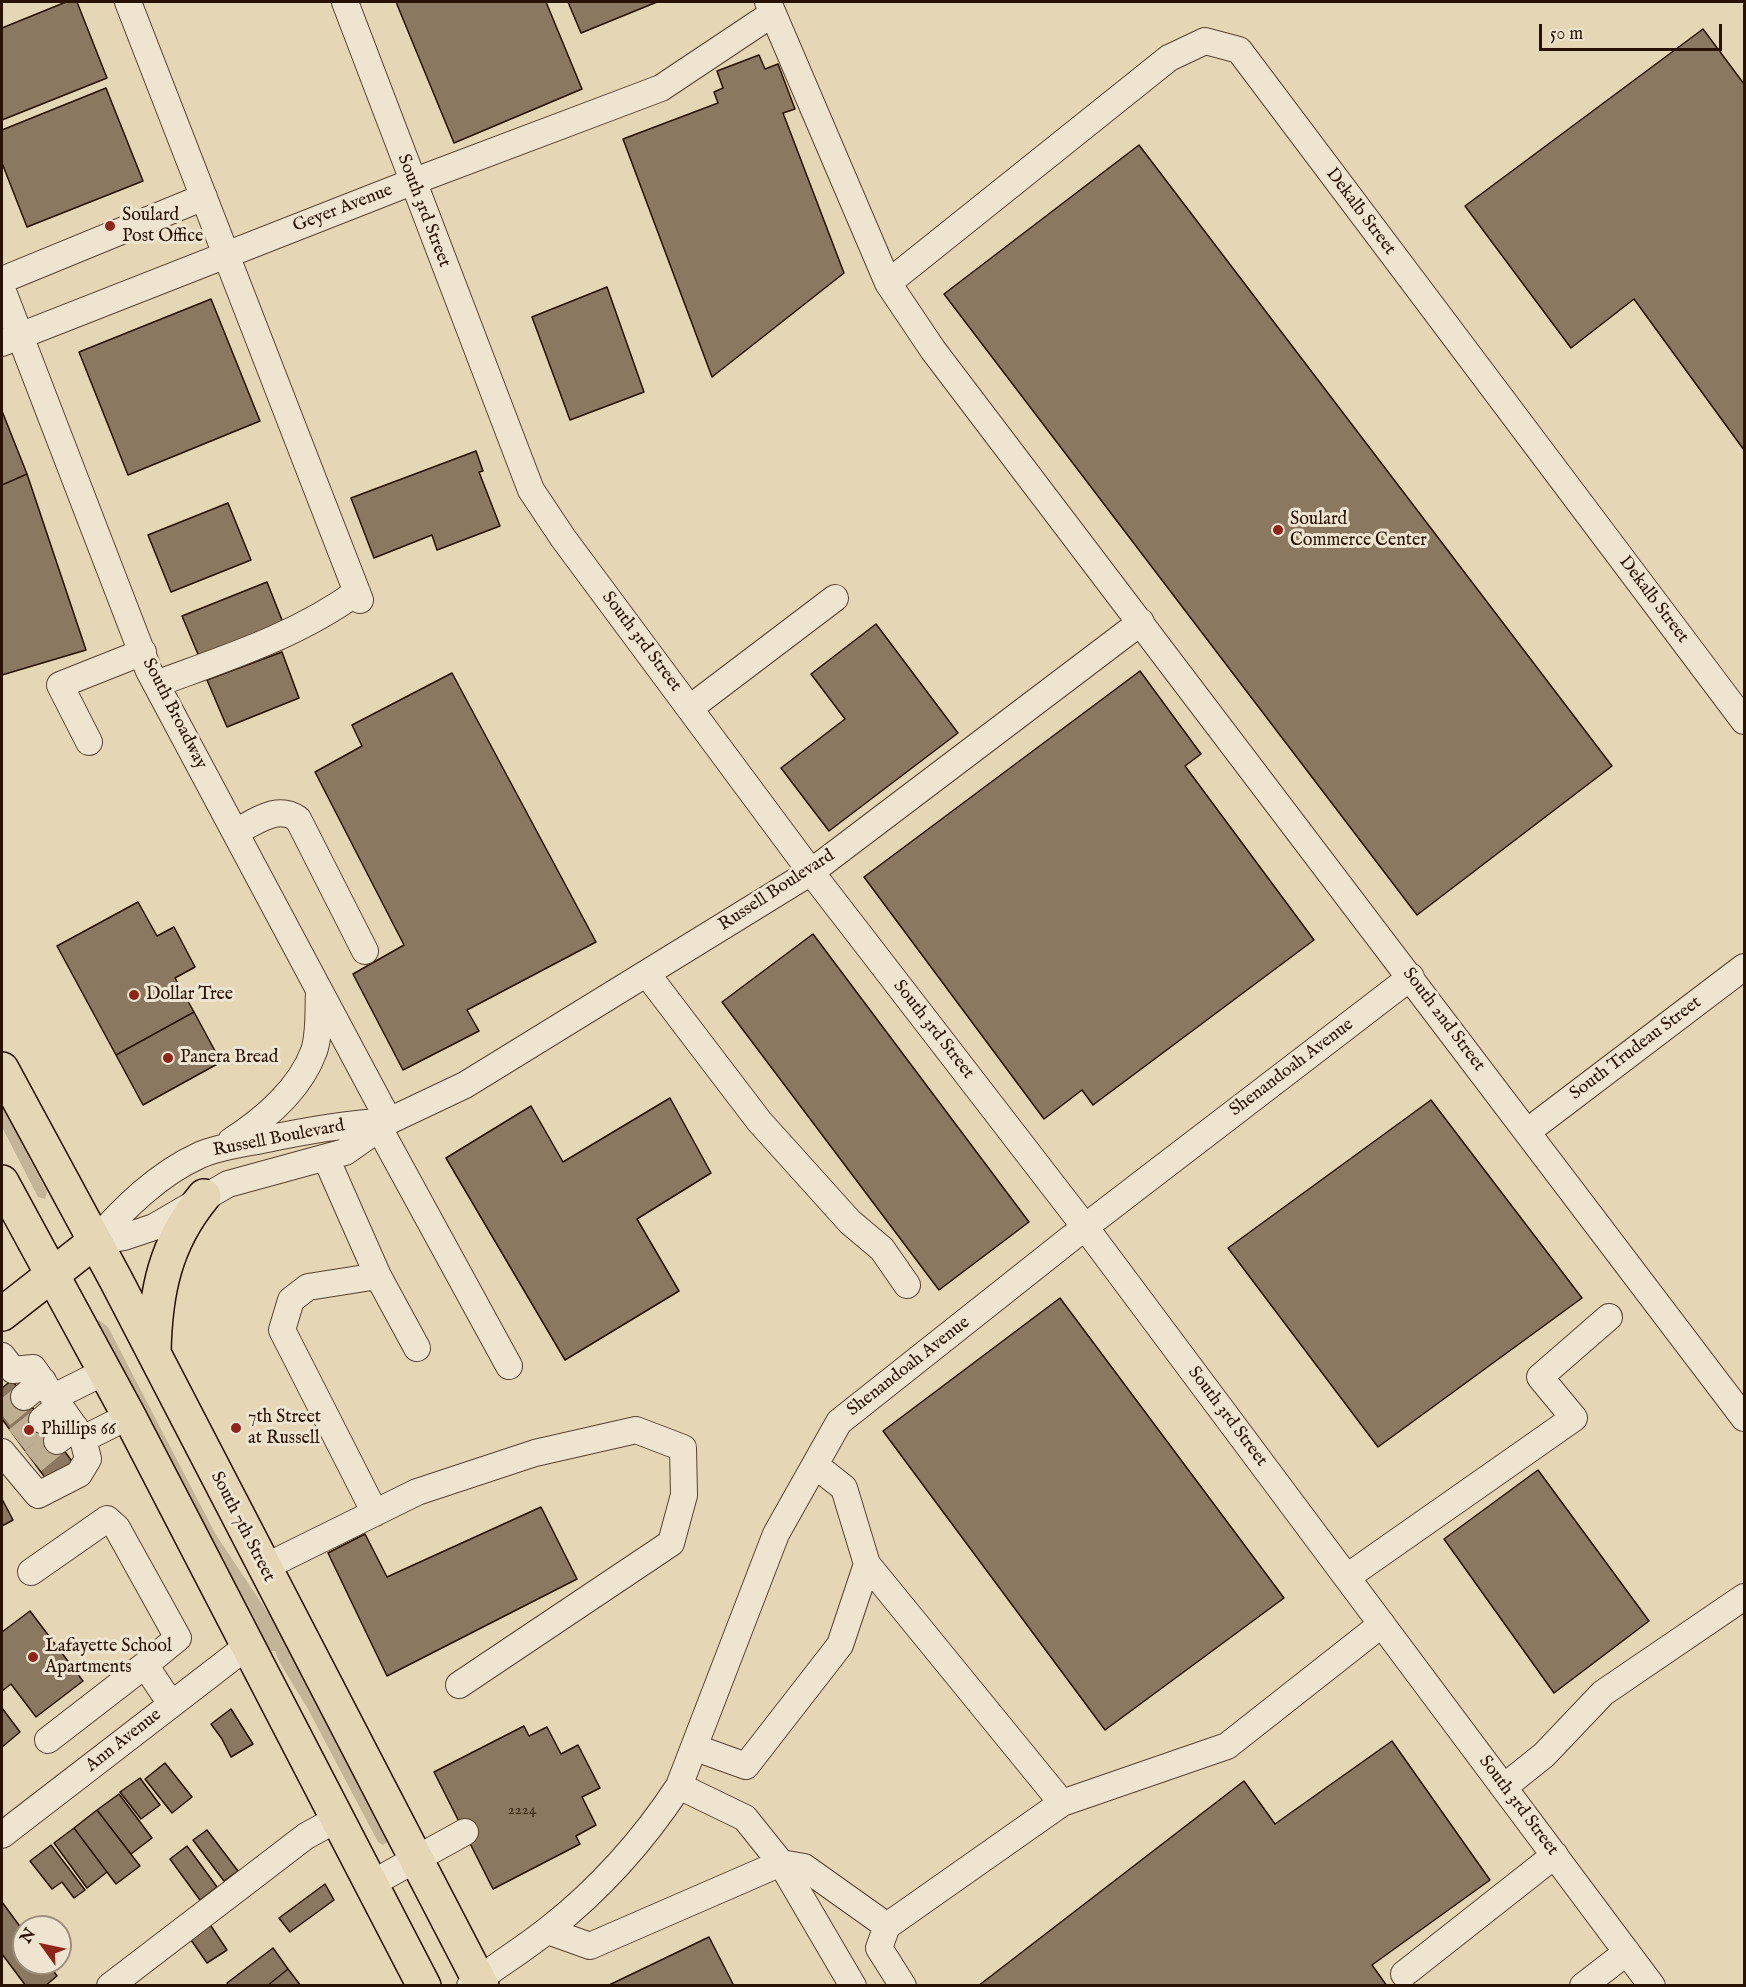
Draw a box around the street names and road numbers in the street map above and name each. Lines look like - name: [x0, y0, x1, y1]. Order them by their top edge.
- street label: South 3rd Street: [392, 151, 454, 271]
- street label: Dekalb Street: [1320, 164, 1400, 260]
- street label: Geyer Avenue: [290, 180, 396, 238]
- street label: Dekalb Street: [1613, 552, 1693, 648]
- street label: South 3rd Street: [596, 588, 686, 696]
- street label: South Broadway: [137, 655, 211, 773]
- street label: Russell Boulevard: [715, 846, 839, 936]
- street label: South 2nd Street: [1397, 964, 1489, 1076]
- street label: South 3rd Street: [888, 976, 978, 1084]
- street label: South Trudeau Street: [1566, 992, 1706, 1106]
- street label: Shenandoah Avenue: [1226, 1014, 1358, 1122]
- street label: Russell Boulevard: [211, 1116, 347, 1162]
- street label: Shenandoah Avenue: [843, 1312, 975, 1422]
- street label: South 3rd Street: [1182, 1363, 1272, 1471]
- street label: South 7th Street: [205, 1468, 279, 1586]
- street label: Ann Avenue: [82, 1705, 166, 1777]
- street label: South 3rd Street: [1473, 1752, 1563, 1860]

